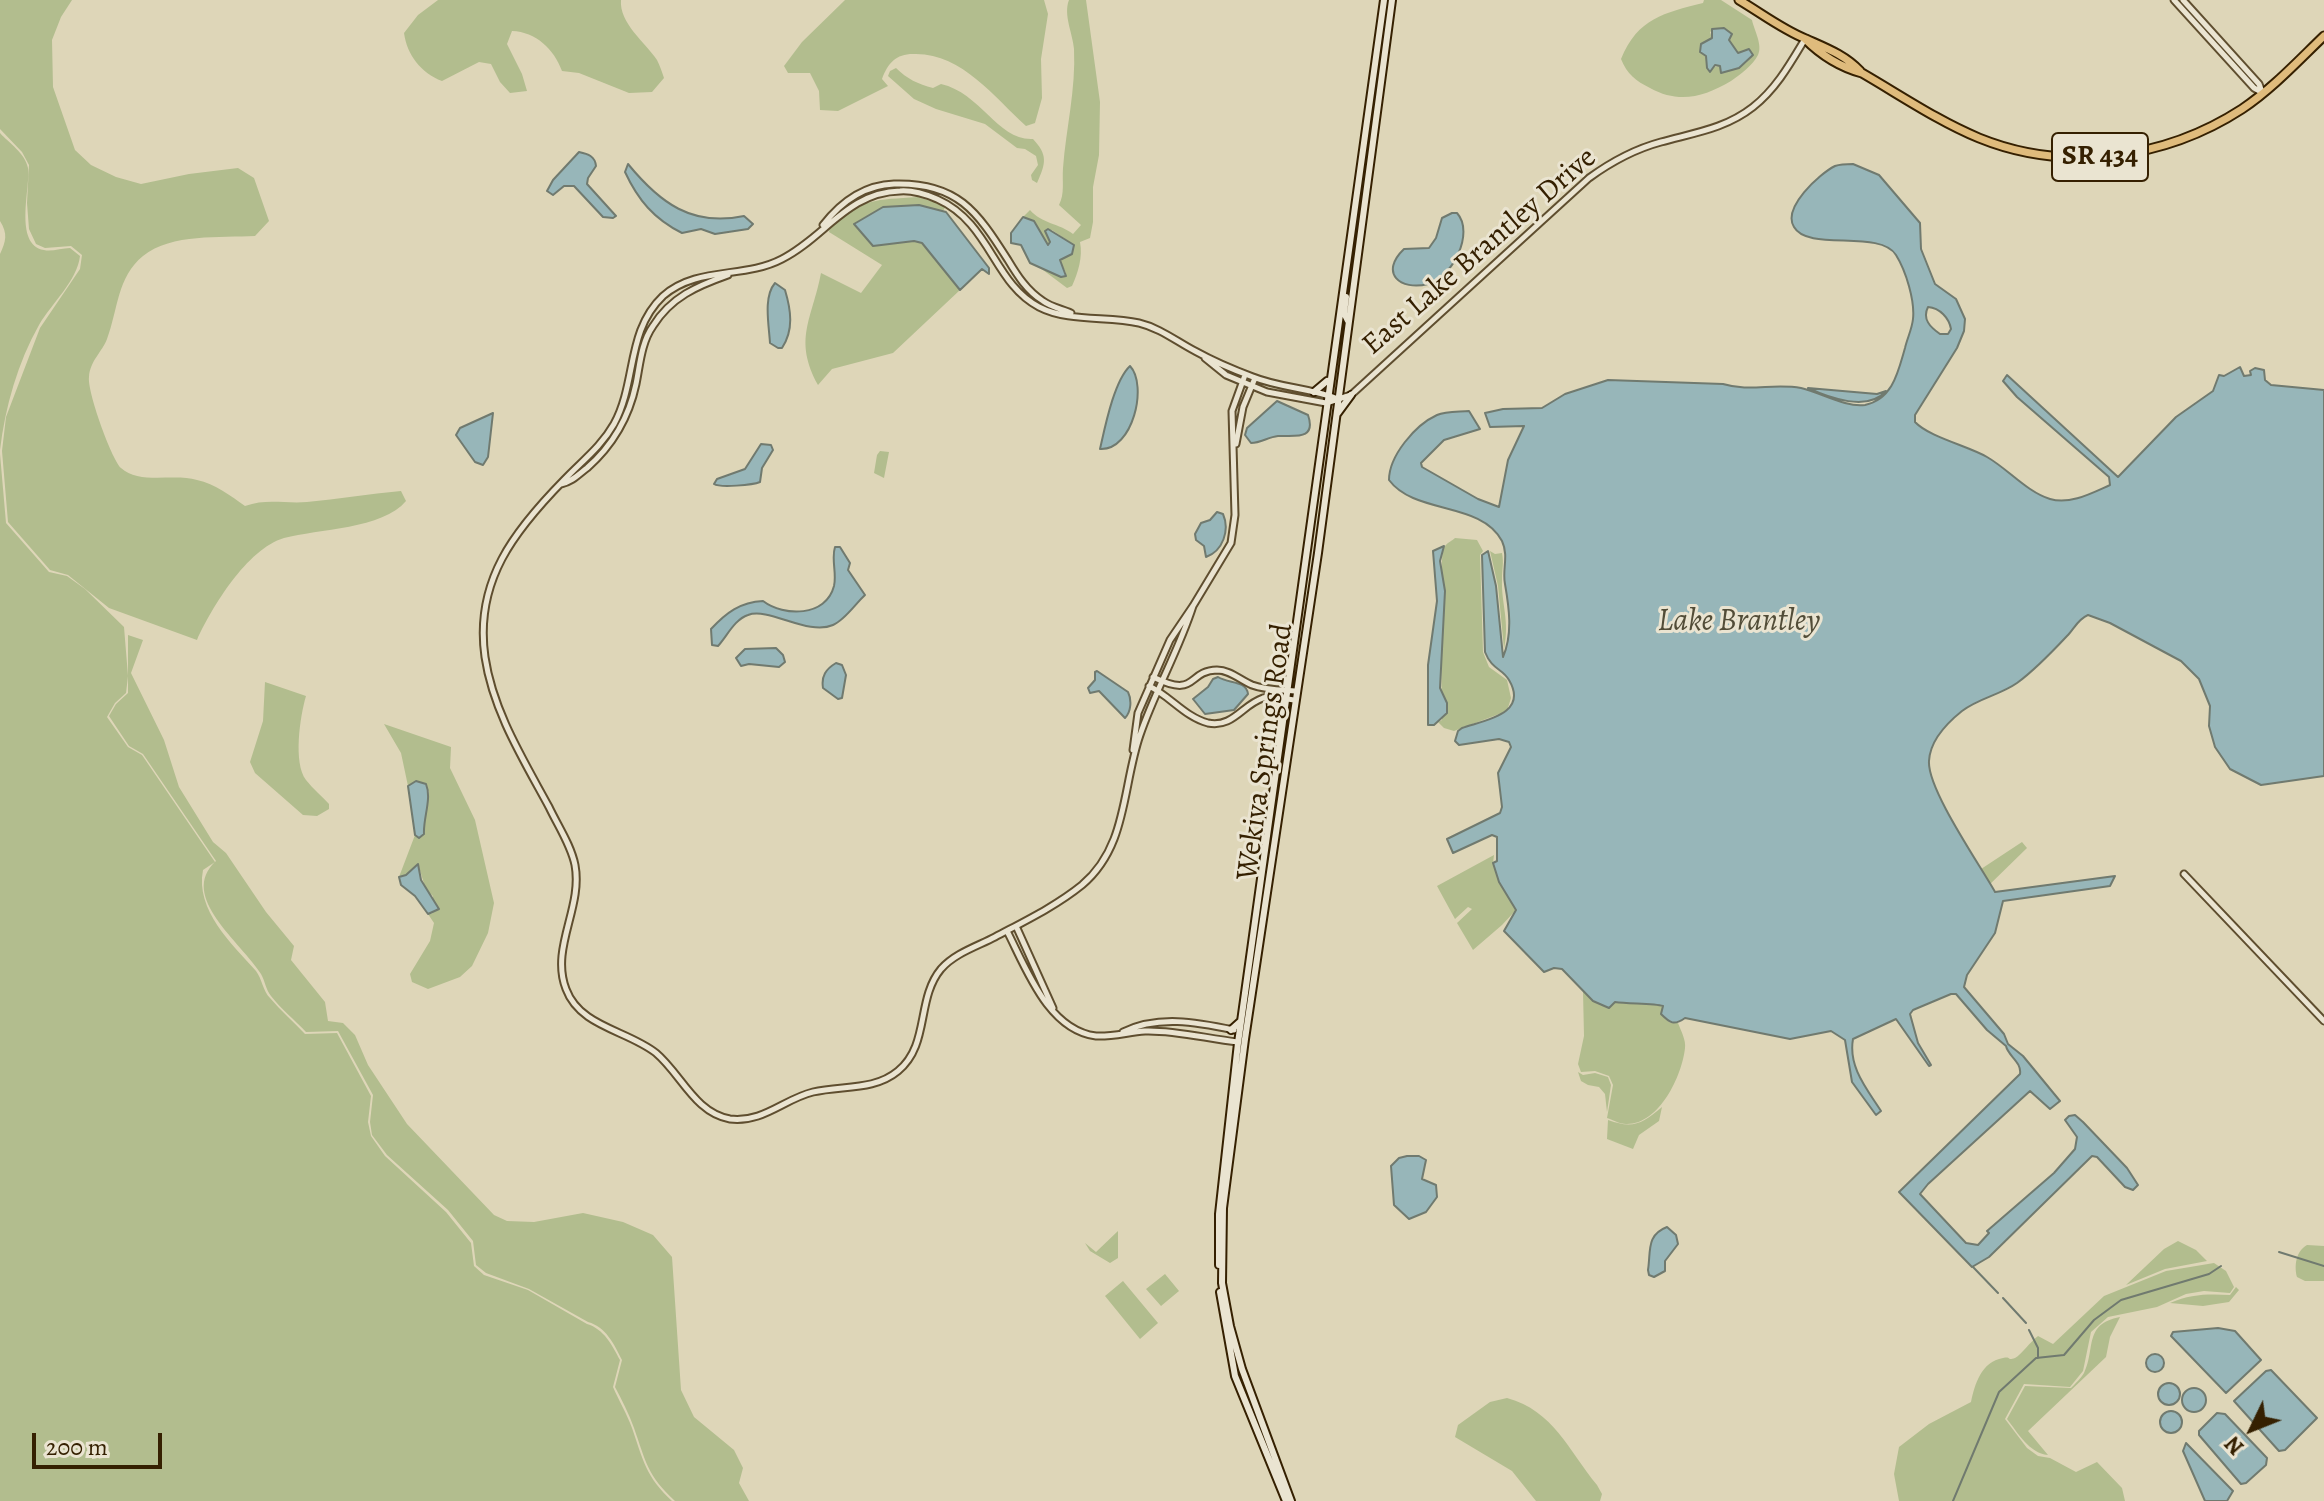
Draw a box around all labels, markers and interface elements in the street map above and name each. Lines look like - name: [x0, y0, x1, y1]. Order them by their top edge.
- road number: SR 434: [2052, 133, 2148, 181]
- street label: East Lake Brantley Drive: [1356, 141, 1604, 363]
- water label: Lake Brantley: [1658, 603, 1820, 641]
- street label: Wekiva Springs Road: [1230, 621, 1302, 883]
- north arrow: [2212, 1389, 2292, 1469]
- scale bar: [36, 1417, 166, 1467]
- text: N: [2218, 1429, 2251, 1461]
- text: 200 m: [46, 1431, 108, 1463]

